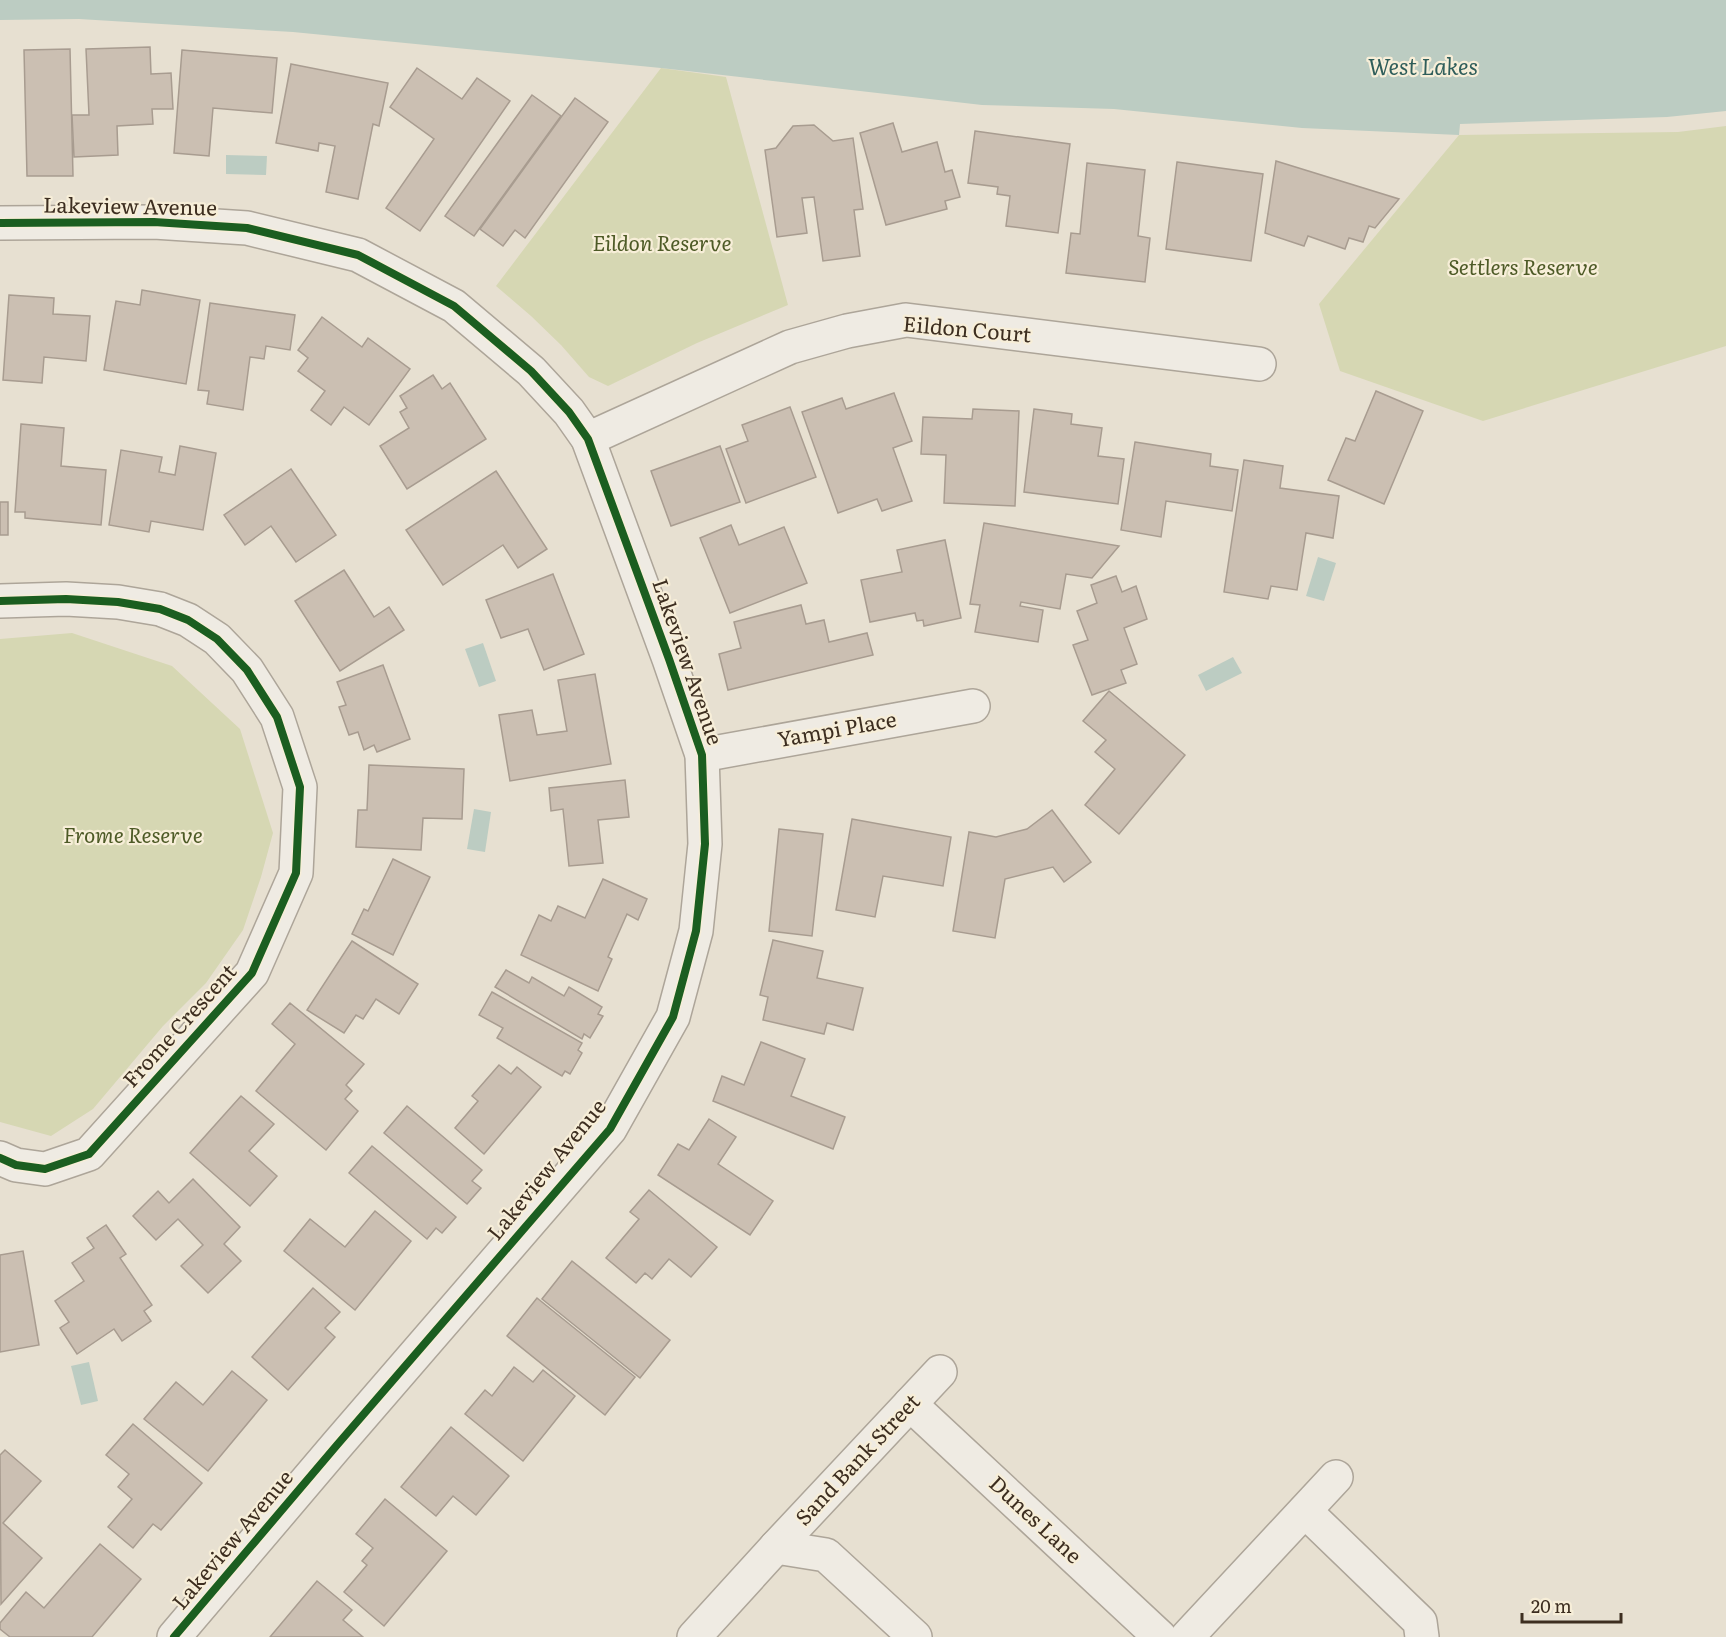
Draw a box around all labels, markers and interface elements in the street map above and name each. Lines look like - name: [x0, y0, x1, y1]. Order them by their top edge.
- water label: West Lakes: [1368, 49, 1478, 82]
- street label: Lakeview Avenue: [43, 187, 217, 222]
- park label: Eildon Reserve: [593, 226, 731, 257]
- park label: Settlers Reserve: [1448, 250, 1598, 281]
- street label: Eildon Court: [902, 306, 1033, 349]
- street label: Lakeview Avenue: [646, 574, 732, 749]
- street label: Yampi Place: [775, 702, 899, 753]
- park label: Frome Reserve: [63, 818, 203, 849]
- street label: Frome Crescent: [114, 955, 243, 1093]
- street label: Lakeview Avenue: [478, 1091, 612, 1246]
- street label: Sand Bank Street: [787, 1385, 926, 1531]
- street label: Lakeview Avenue: [163, 1462, 299, 1615]
- street label: Dunes Lane: [983, 1467, 1090, 1569]
- scale bar: [1522, 1586, 1621, 1624]
- text: 20 m: [1531, 1592, 1572, 1619]

